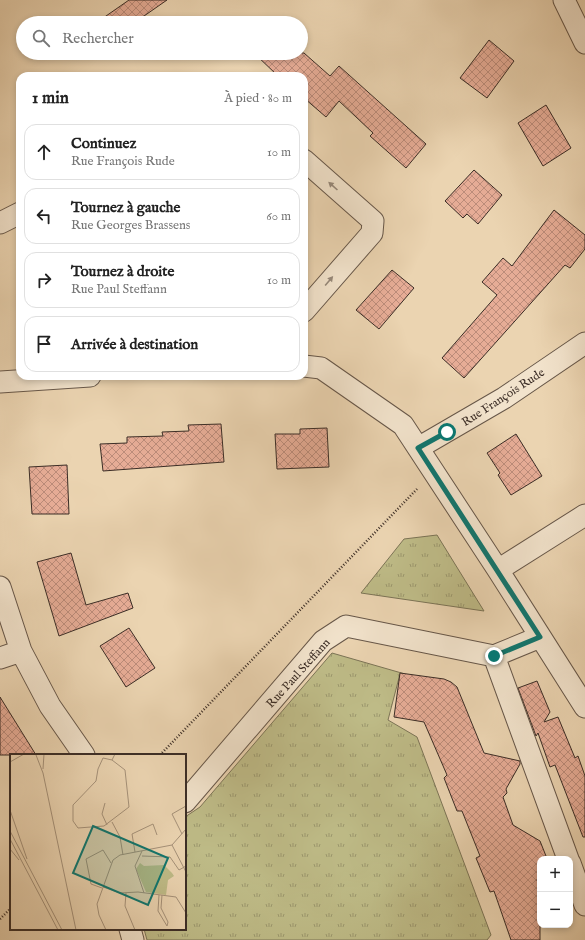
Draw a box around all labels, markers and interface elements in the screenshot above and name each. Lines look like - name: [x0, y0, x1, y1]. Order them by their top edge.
- search box: [16, 16, 308, 60]
- icon: search: [30, 27, 52, 49]
- text: Rechercher: [62, 29, 134, 48]
- text: 1 min: [32, 88, 69, 109]
- text: À pied · 80 m: [224, 90, 292, 107]
- text: Continuez: [71, 134, 136, 153]
- icon: ahead: [33, 141, 55, 163]
- text: 10 m: [267, 144, 291, 161]
- text: Rue François Rude: [71, 153, 175, 170]
- one-way arrow: [329, 182, 338, 191]
- text: Tournez à gauche: [71, 198, 180, 217]
- icon: left: [33, 205, 55, 227]
- text: 60 m: [266, 208, 291, 225]
- text: Rue Georges Brassens: [71, 217, 190, 234]
- text: Tournez à droite: [71, 262, 174, 281]
- icon: right: [33, 269, 55, 291]
- text: 10 m: [267, 272, 291, 289]
- one-way arrow: [325, 276, 334, 287]
- text: Rue Paul Steffann: [71, 281, 167, 298]
- icon: arrive: [33, 333, 55, 355]
- text: Arrivée à destination: [71, 335, 198, 354]
- street label: Rue François Rude: [459, 365, 548, 430]
- route start: [438, 423, 456, 441]
- street label: Rue Paul Steffann: [263, 635, 334, 711]
- route end: [485, 647, 503, 665]
- inset map: [10, 754, 186, 930]
- map controls: [537, 856, 573, 928]
- button: +: [537, 856, 573, 892]
- button: −: [537, 892, 573, 928]

